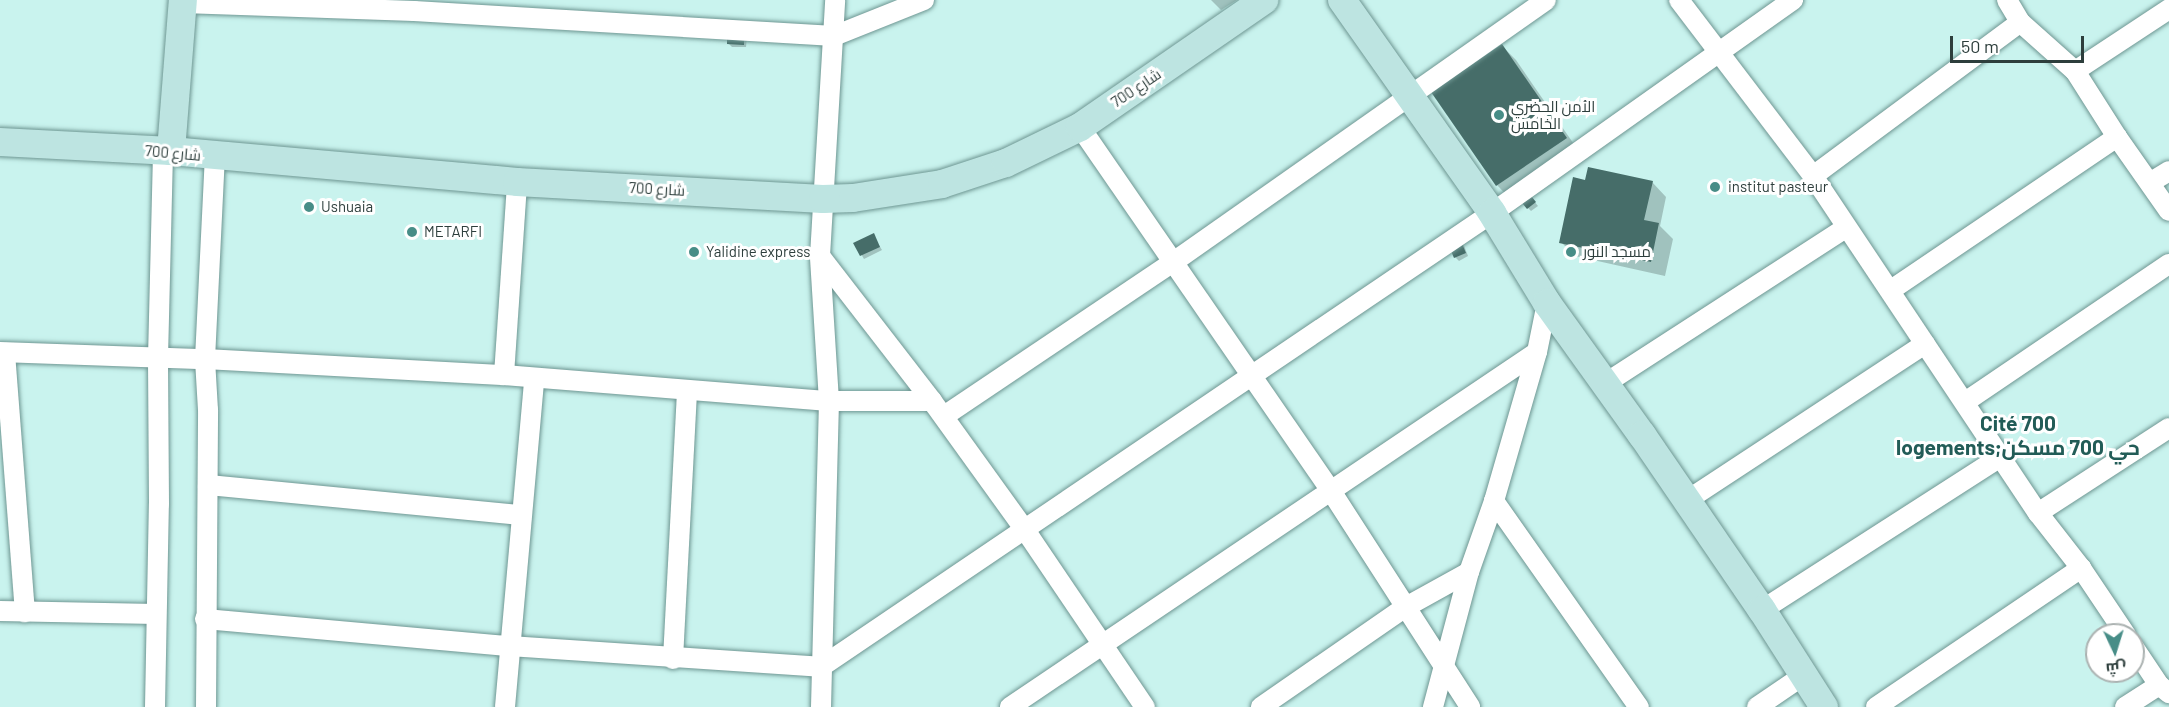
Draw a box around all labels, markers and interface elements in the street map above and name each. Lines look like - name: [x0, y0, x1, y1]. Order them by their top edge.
- scale bar: [1953, 24, 2086, 62]
- text: 50 m: [1961, 35, 1999, 57]
- street label: شارع 700: [1108, 65, 1164, 111]
- place label: الأمن الحضري الخامس: [1511, 97, 1595, 132]
- marker: الأمن الحضري الخامس: [1492, 108, 1506, 122]
- street label: شارع 700: [144, 142, 202, 164]
- marker: institut pasteur: [1706, 178, 1724, 196]
- place label: institut pasteur: [1728, 178, 1828, 196]
- street label: شارع 700: [629, 179, 685, 199]
- place label: Ushuaia: [321, 198, 373, 216]
- marker: Ushuaia: [302, 200, 316, 214]
- place label: METARFI: [424, 223, 482, 241]
- marker: METARFI: [405, 225, 419, 239]
- place label: Yalidine express: [706, 243, 810, 261]
- place label: مسجد النور: [1583, 243, 1651, 261]
- marker: Yalidine express: [687, 245, 701, 259]
- marker: مسجد النور: [1564, 245, 1578, 259]
- district label: Cité 700 logements;حي 700 مسكن: [1896, 410, 2140, 460]
- north arrow: [2085, 623, 2145, 683]
- text: ش: [2105, 659, 2127, 680]

